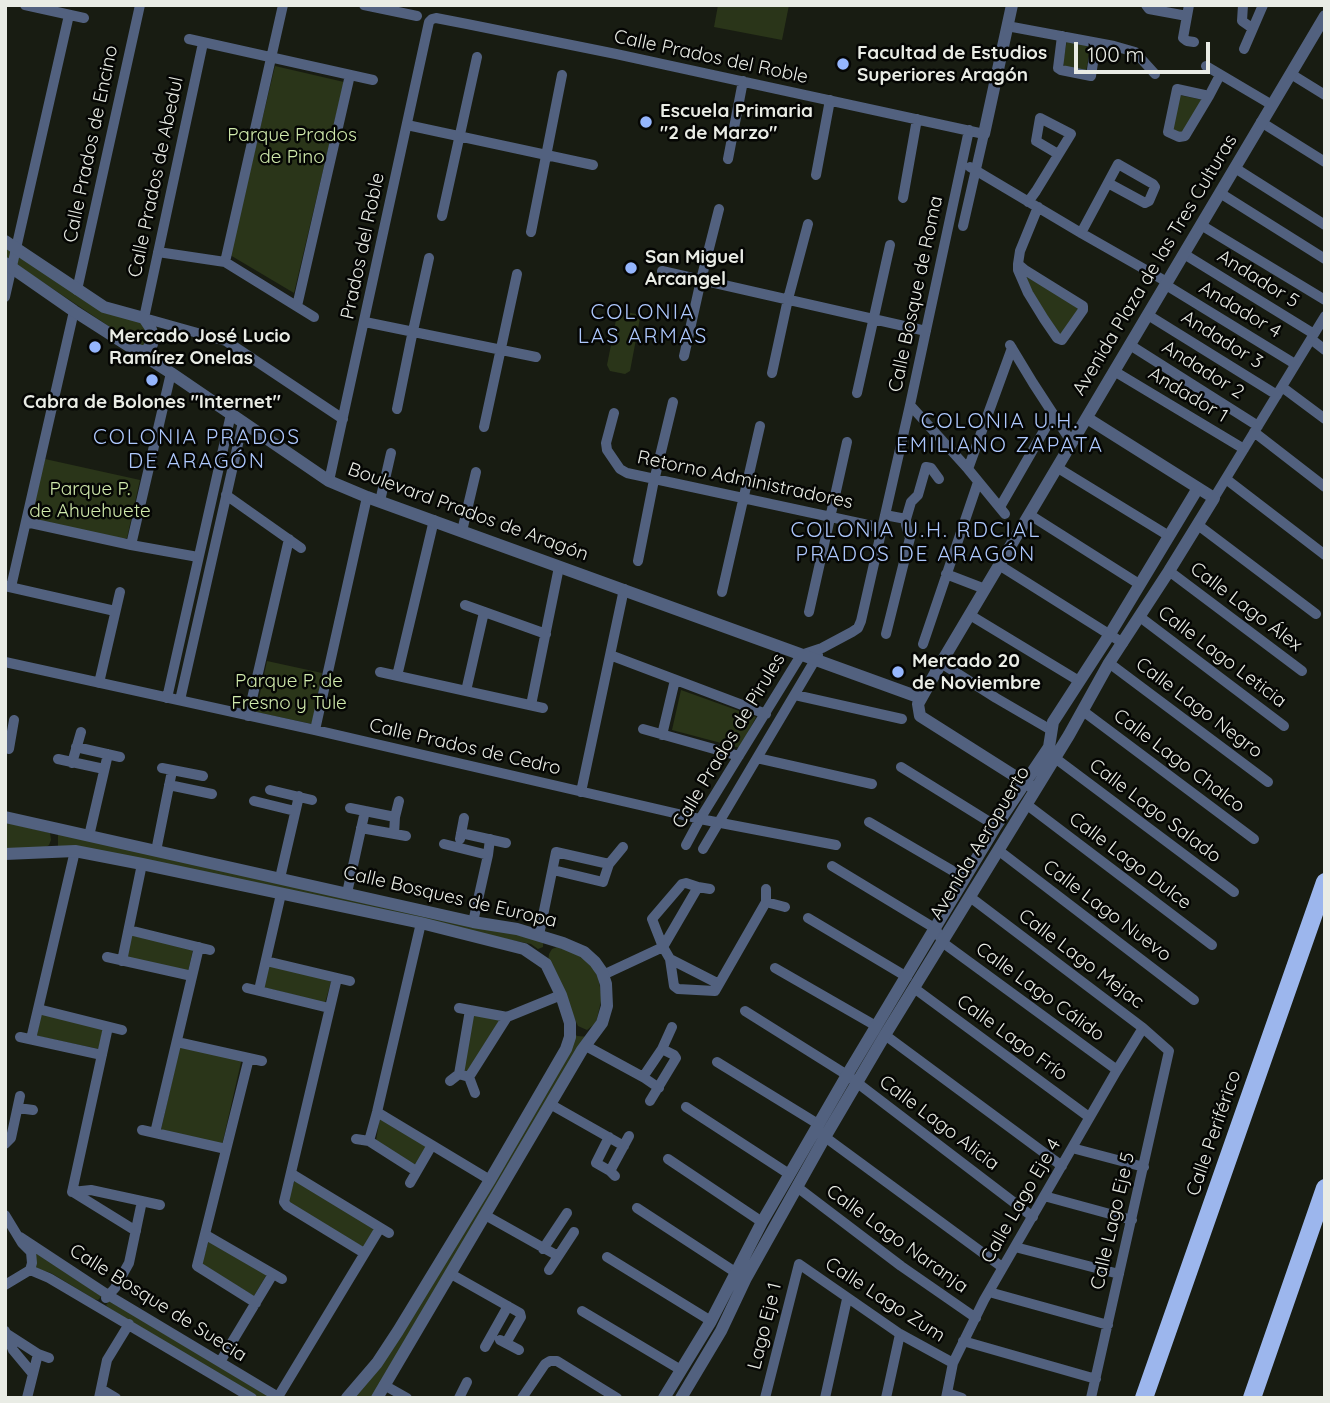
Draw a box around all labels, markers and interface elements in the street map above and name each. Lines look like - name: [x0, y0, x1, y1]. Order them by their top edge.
- street label: Calle Prados del Roble: [612, 25, 810, 89]
- scale bar: [1078, 28, 1214, 72]
- text: 100 m: [1087, 41, 1145, 67]
- place label: Facultad de Estudios Superiores Aragón: [857, 42, 1047, 86]
- street label: Calle Prados de Encino: [59, 43, 123, 245]
- marker: Facultad de Estudios Superiores Aragón: [835, 56, 851, 72]
- street label: Calle Prados de Abedul: [124, 75, 188, 279]
- place label: Escuela Primaria "2 de Marzo": [660, 100, 813, 144]
- marker: Escuela Primaria "2 de Marzo": [638, 114, 654, 130]
- park label: Parque Prados de Pino: [227, 124, 357, 168]
- street label: Avenida Plaza de las Tres Culturas: [1068, 130, 1242, 400]
- street label: Prados del Roble: [336, 171, 390, 321]
- street label: Calle Bosque de Roma: [884, 194, 948, 394]
- street label: Andador 5: [1213, 245, 1303, 313]
- place label: San Miguel Arcangel: [645, 246, 744, 290]
- marker: San Miguel Arcangel: [623, 260, 639, 276]
- street label: Andador 4: [1195, 277, 1285, 343]
- district label: COLONIA LAS ARMAS: [579, 300, 707, 350]
- street label: Andador 3: [1177, 306, 1267, 374]
- place label: Mercado José Lucio Ramírez Onelas: [109, 325, 291, 369]
- street label: Andador 2: [1158, 336, 1248, 404]
- marker: Mercado José Lucio Ramírez Onelas: [87, 339, 103, 355]
- street label: Andador 1: [1144, 362, 1232, 428]
- marker: Cabra de Bolones "Internet": [144, 372, 160, 388]
- place label: Cabra de Bolones "Internet": [23, 391, 281, 413]
- district label: COLONIA U.H. EMILIANO ZAPATA: [898, 409, 1102, 459]
- district label: COLONIA PRADOS DE ARAGÓN: [95, 425, 299, 475]
- street label: Retorno Administradores: [635, 446, 855, 514]
- street label: Boulevard Prados de Aragón: [345, 458, 591, 566]
- park label: Parque P. de Ahuehuete: [29, 478, 151, 522]
- district label: COLONIA U.H. RDCIAL PRADOS DE ARAGÓN: [793, 518, 1039, 568]
- street label: Calle Lago Álex: [1185, 557, 1307, 657]
- street label: Calle Lago Leticia: [1153, 601, 1291, 713]
- street label: Calle Prados de Pirules: [668, 649, 790, 833]
- place label: Mercado 20 de Noviembre: [912, 650, 1041, 694]
- street label: Calle Lago Negro: [1131, 653, 1267, 763]
- marker: Mercado 20 de Noviembre: [890, 664, 906, 680]
- park label: Parque P. de Fresno y Tule: [231, 670, 347, 714]
- street label: Calle Lago Chalco: [1109, 704, 1249, 818]
- street label: Calle Prados de Cedro: [367, 714, 563, 780]
- street label: Calle Lago Salado: [1085, 754, 1225, 868]
- street label: Avenida Aeropuerto: [925, 762, 1035, 924]
- street label: Calle Lago Dulce: [1064, 808, 1196, 914]
- street label: Calle Lago Nuevo: [1038, 855, 1176, 967]
- street label: Calle Bosques de Europa: [341, 861, 559, 933]
- street label: Calle Lago Mejac: [1014, 904, 1148, 1014]
- street label: Calle Lago Cálido: [971, 938, 1109, 1046]
- street label: Calle Lago Frío: [952, 990, 1072, 1086]
- street label: Calle Periférico: [1182, 1067, 1246, 1199]
- street label: Calle Lago Alicia: [875, 1070, 1003, 1176]
- street label: Calle Lago Eje 4: [976, 1135, 1066, 1267]
- street label: Calle Lago Eje 5: [1086, 1150, 1140, 1292]
- street label: Calle Lago Naranja: [822, 1180, 972, 1298]
- street label: Calle Bosque de Suecia: [65, 1239, 251, 1367]
- street label: Calle Lago Zum: [821, 1253, 949, 1347]
- street label: Lago Eje 1: [743, 1280, 787, 1372]

